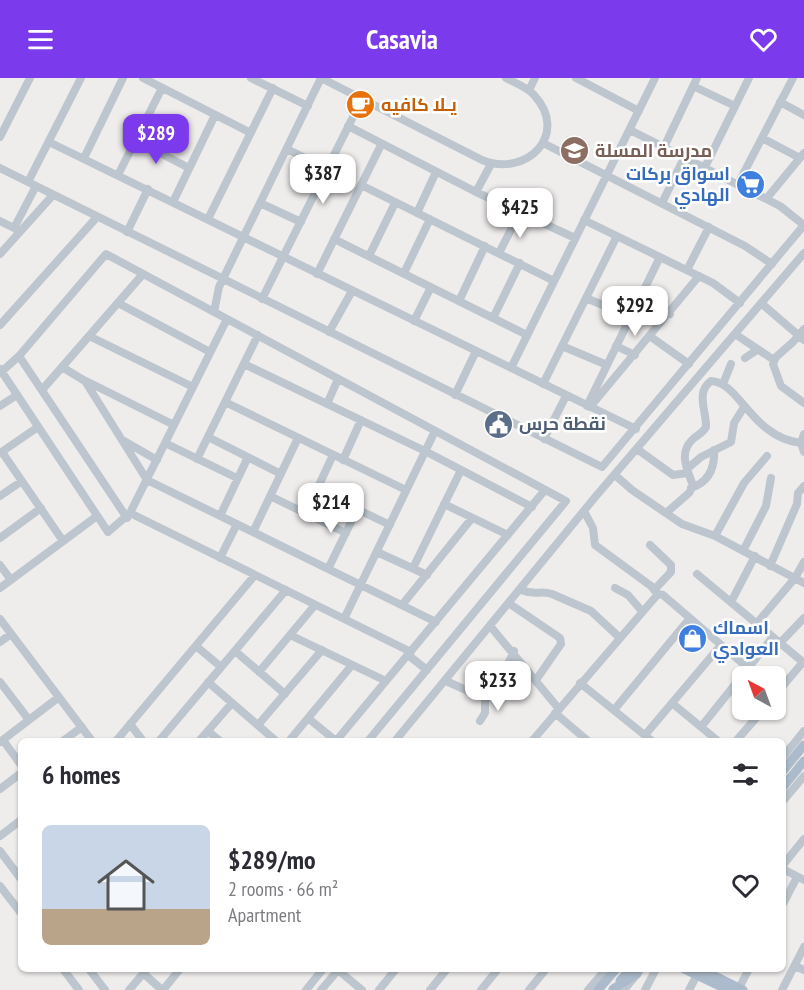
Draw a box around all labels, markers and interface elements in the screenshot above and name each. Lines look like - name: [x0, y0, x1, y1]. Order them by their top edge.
- text: Casavia: [366, 22, 438, 56]
- icon: menu: [24, 23, 57, 56]
- icon: heart: [747, 23, 780, 56]
- cafe icon: يـلا كافيه: [344, 89, 376, 121]
- place label: يـلا كافيه: [381, 93, 457, 116]
- pin: $289: [120, 114, 192, 165]
- text: $289: [137, 120, 175, 146]
- school or university icon: مدرسة المسلة: [558, 135, 590, 167]
- place label: مدرسة المسلة: [595, 139, 712, 162]
- pin: $387: [287, 154, 359, 205]
- text: $387: [304, 160, 342, 186]
- place label: اسواق بركات الهادي: [626, 162, 730, 209]
- supermarket icon: اسواق بركات الهادي: [735, 168, 767, 200]
- pin: $425: [484, 188, 556, 239]
- text: $425: [501, 194, 539, 220]
- pin: $292: [599, 286, 671, 337]
- text: $292: [616, 292, 654, 318]
- public building icon: نقطة حرس: [482, 408, 514, 440]
- place label: نقطة حرس: [519, 412, 606, 435]
- pin: $214: [295, 483, 367, 534]
- text: $214: [312, 489, 350, 515]
- place label: اسماك العوادي: [713, 616, 779, 663]
- shop icon: اسماك العوادي: [676, 622, 708, 654]
- pin: $233: [462, 661, 534, 712]
- north arrow: [732, 666, 786, 720]
- map controls: [732, 666, 786, 720]
- text: $233: [479, 667, 517, 693]
- text: 6 homes: [42, 758, 120, 791]
- icon: filters: [729, 758, 762, 791]
- text: $289/mo: [228, 843, 316, 876]
- icon: home: [90, 849, 162, 921]
- icon: heart: [729, 869, 762, 902]
- text: 2 rooms · 66 m²: [228, 876, 338, 902]
- text: Apartment: [228, 902, 301, 928]

